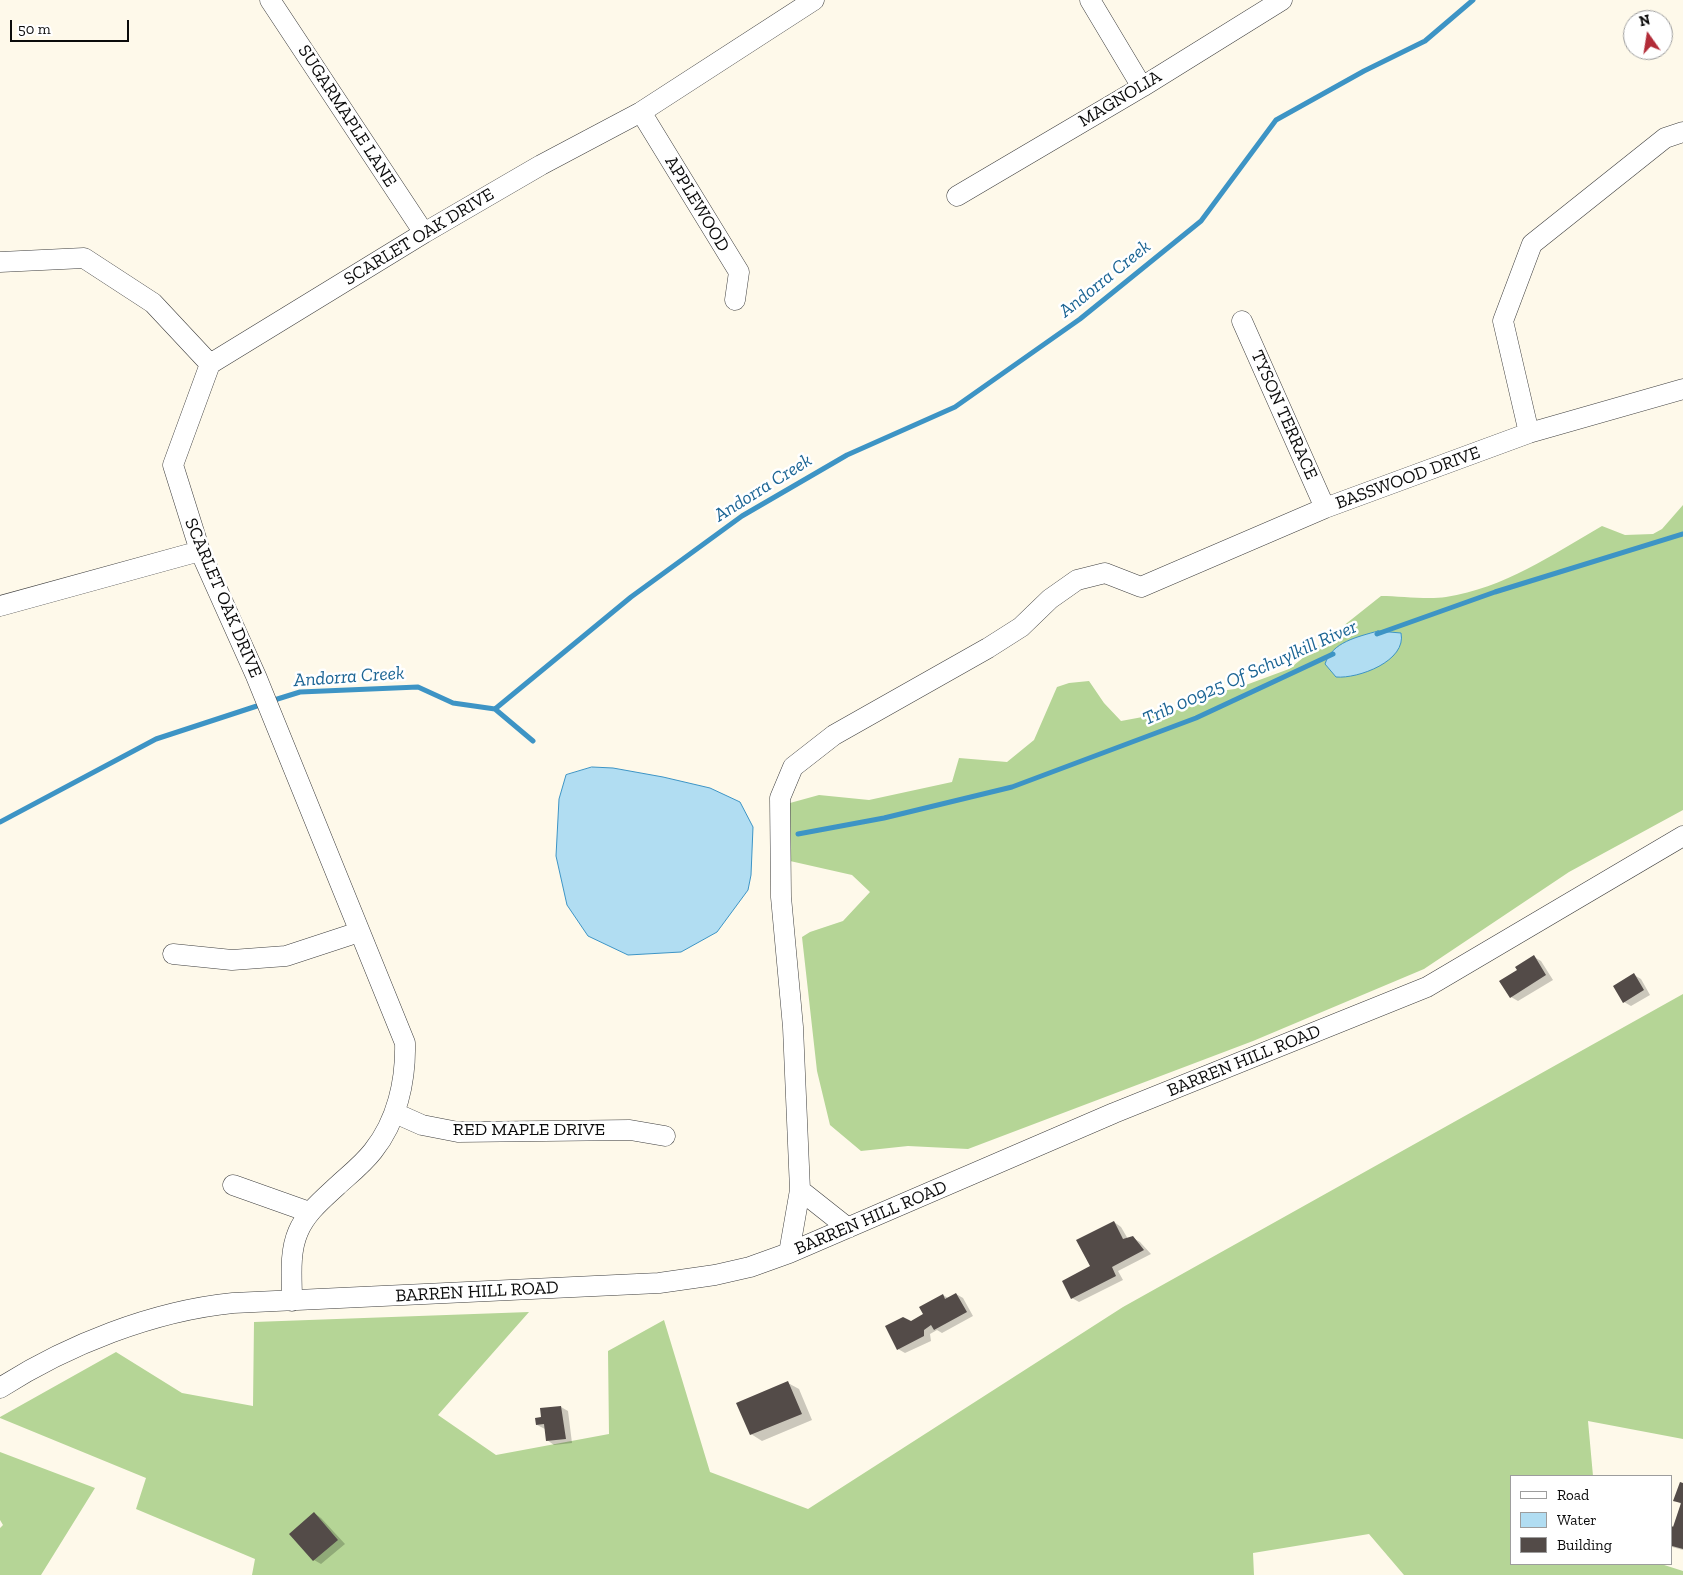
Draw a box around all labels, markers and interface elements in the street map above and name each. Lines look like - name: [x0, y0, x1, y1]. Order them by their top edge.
- scale bar: [12, 10, 131, 42]
- north arrow: [1623, 10, 1673, 60]
- text: N: [1638, 11, 1652, 30]
- text: 50 m: [18, 20, 51, 38]
- street label: SUGARMAPLE LANE: [293, 41, 401, 191]
- street label: MAGNOLIA: [1075, 66, 1165, 132]
- street label: APPLEWOOD: [660, 152, 734, 256]
- street label: SCARLET OAK DRIVE: [340, 184, 498, 290]
- water label: Andorra Creek: [1055, 235, 1155, 323]
- street label: TYSON TERRACE: [1246, 347, 1322, 483]
- street label: BASSWOOD DRIVE: [1333, 442, 1483, 514]
- water label: Andorra Creek: [710, 449, 816, 527]
- street label: SCARLET OAK DRIVE: [180, 515, 266, 681]
- water label: Trib 00925 Of Schuylkill River: [1139, 615, 1361, 731]
- water label: Andorra Creek: [293, 662, 405, 692]
- street label: BARREN HILL ROAD: [1164, 1020, 1324, 1102]
- street label: RED MAPLE DRIVE: [453, 1119, 605, 1141]
- street label: BARREN HILL ROAD: [792, 1176, 950, 1260]
- street label: BARREN HILL ROAD: [395, 1277, 559, 1307]
- legend: [1510, 1475, 1673, 1565]
- text: Road: [1557, 1486, 1589, 1504]
- text: Water: [1557, 1511, 1597, 1529]
- text: Building: [1557, 1536, 1612, 1554]

